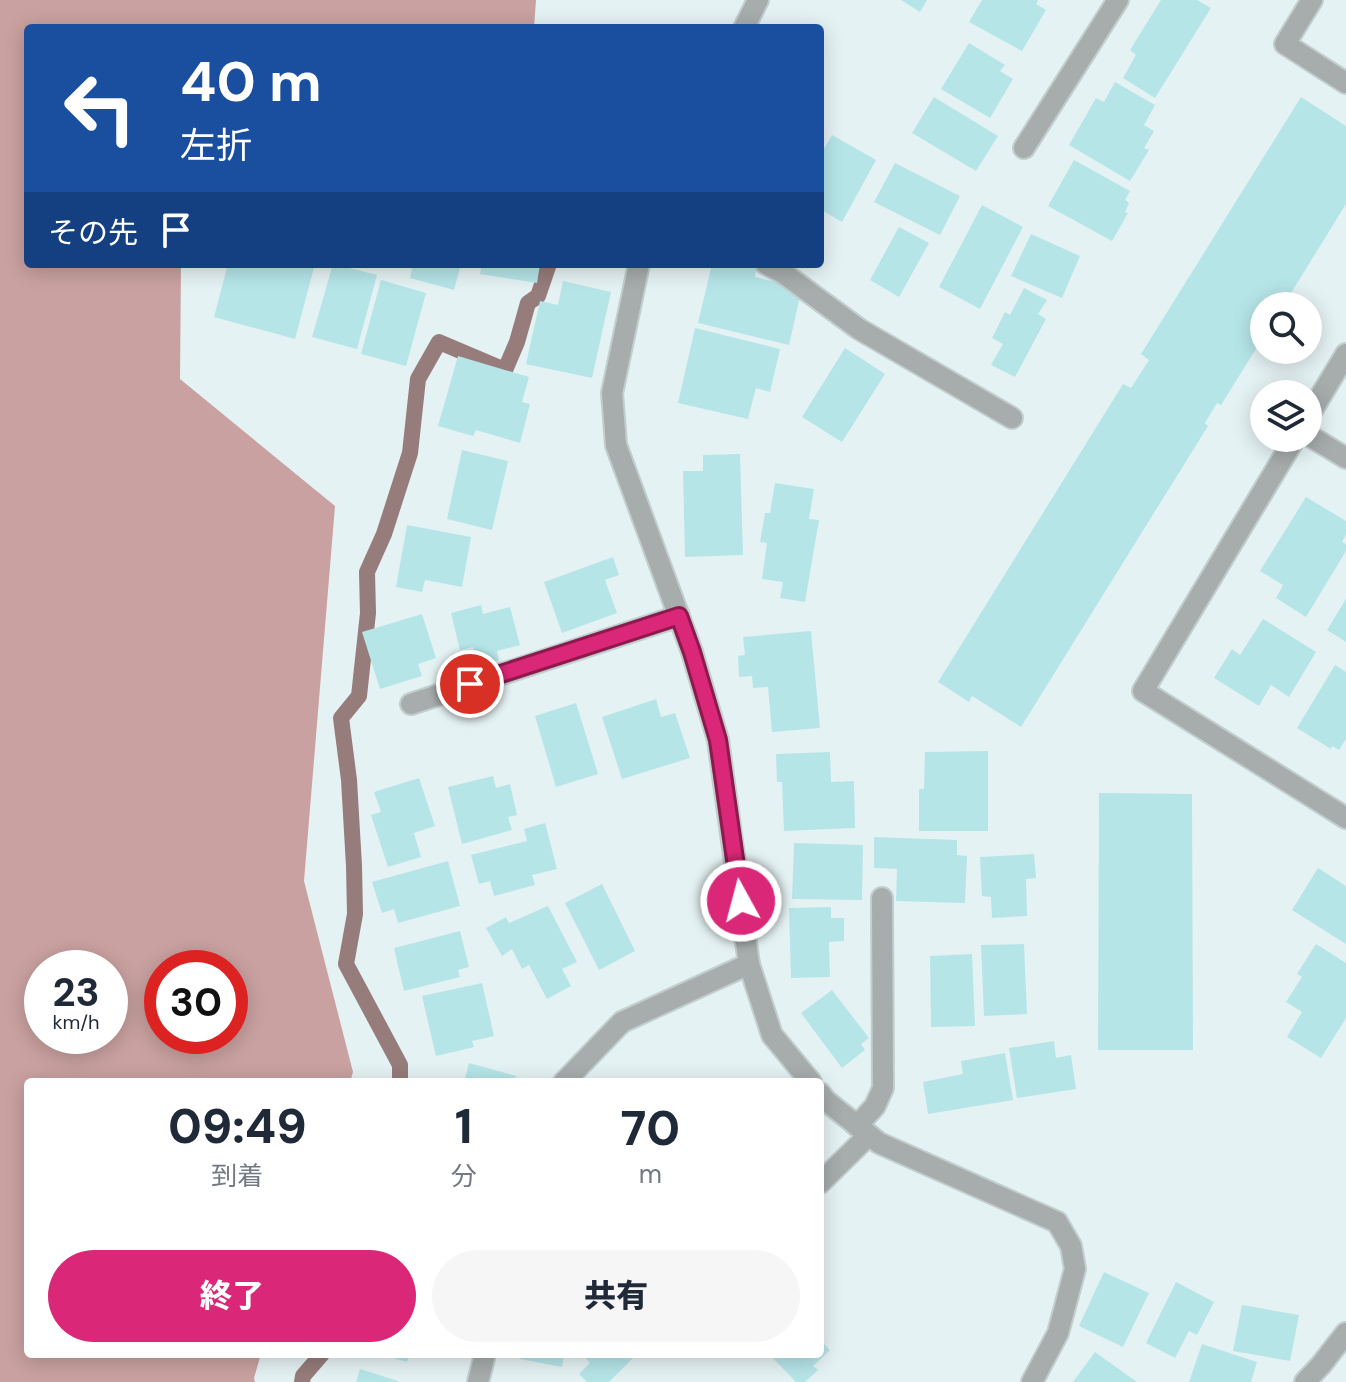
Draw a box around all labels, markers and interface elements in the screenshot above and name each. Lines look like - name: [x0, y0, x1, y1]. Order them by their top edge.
- text: 40 m: [180, 45, 322, 118]
- icon: left: [48, 56, 152, 160]
- text: 左折: [180, 122, 252, 169]
- icon: arrive: [154, 208, 198, 252]
- text: その先: [48, 213, 138, 252]
- map controls: [1250, 292, 1322, 452]
- button: search: [1250, 292, 1322, 364]
- button: layers: [1250, 380, 1322, 452]
- pin: [436, 650, 504, 718]
- icon: arrive: [448, 662, 492, 706]
- position arrow: [699, 859, 783, 943]
- speed limit sign: 30: [144, 950, 248, 1054]
- text: 23: [52, 966, 100, 1018]
- text: km/h: [52, 1009, 100, 1035]
- text: 09:49: [168, 1095, 307, 1158]
- text: 1: [455, 1095, 473, 1158]
- text: 70: [621, 1097, 680, 1160]
- text: m: [639, 1157, 662, 1191]
- text: 到着: [211, 1159, 263, 1193]
- text: 分: [451, 1159, 477, 1193]
- button: 終了: [48, 1250, 416, 1342]
- button: 共有: [432, 1250, 800, 1342]

